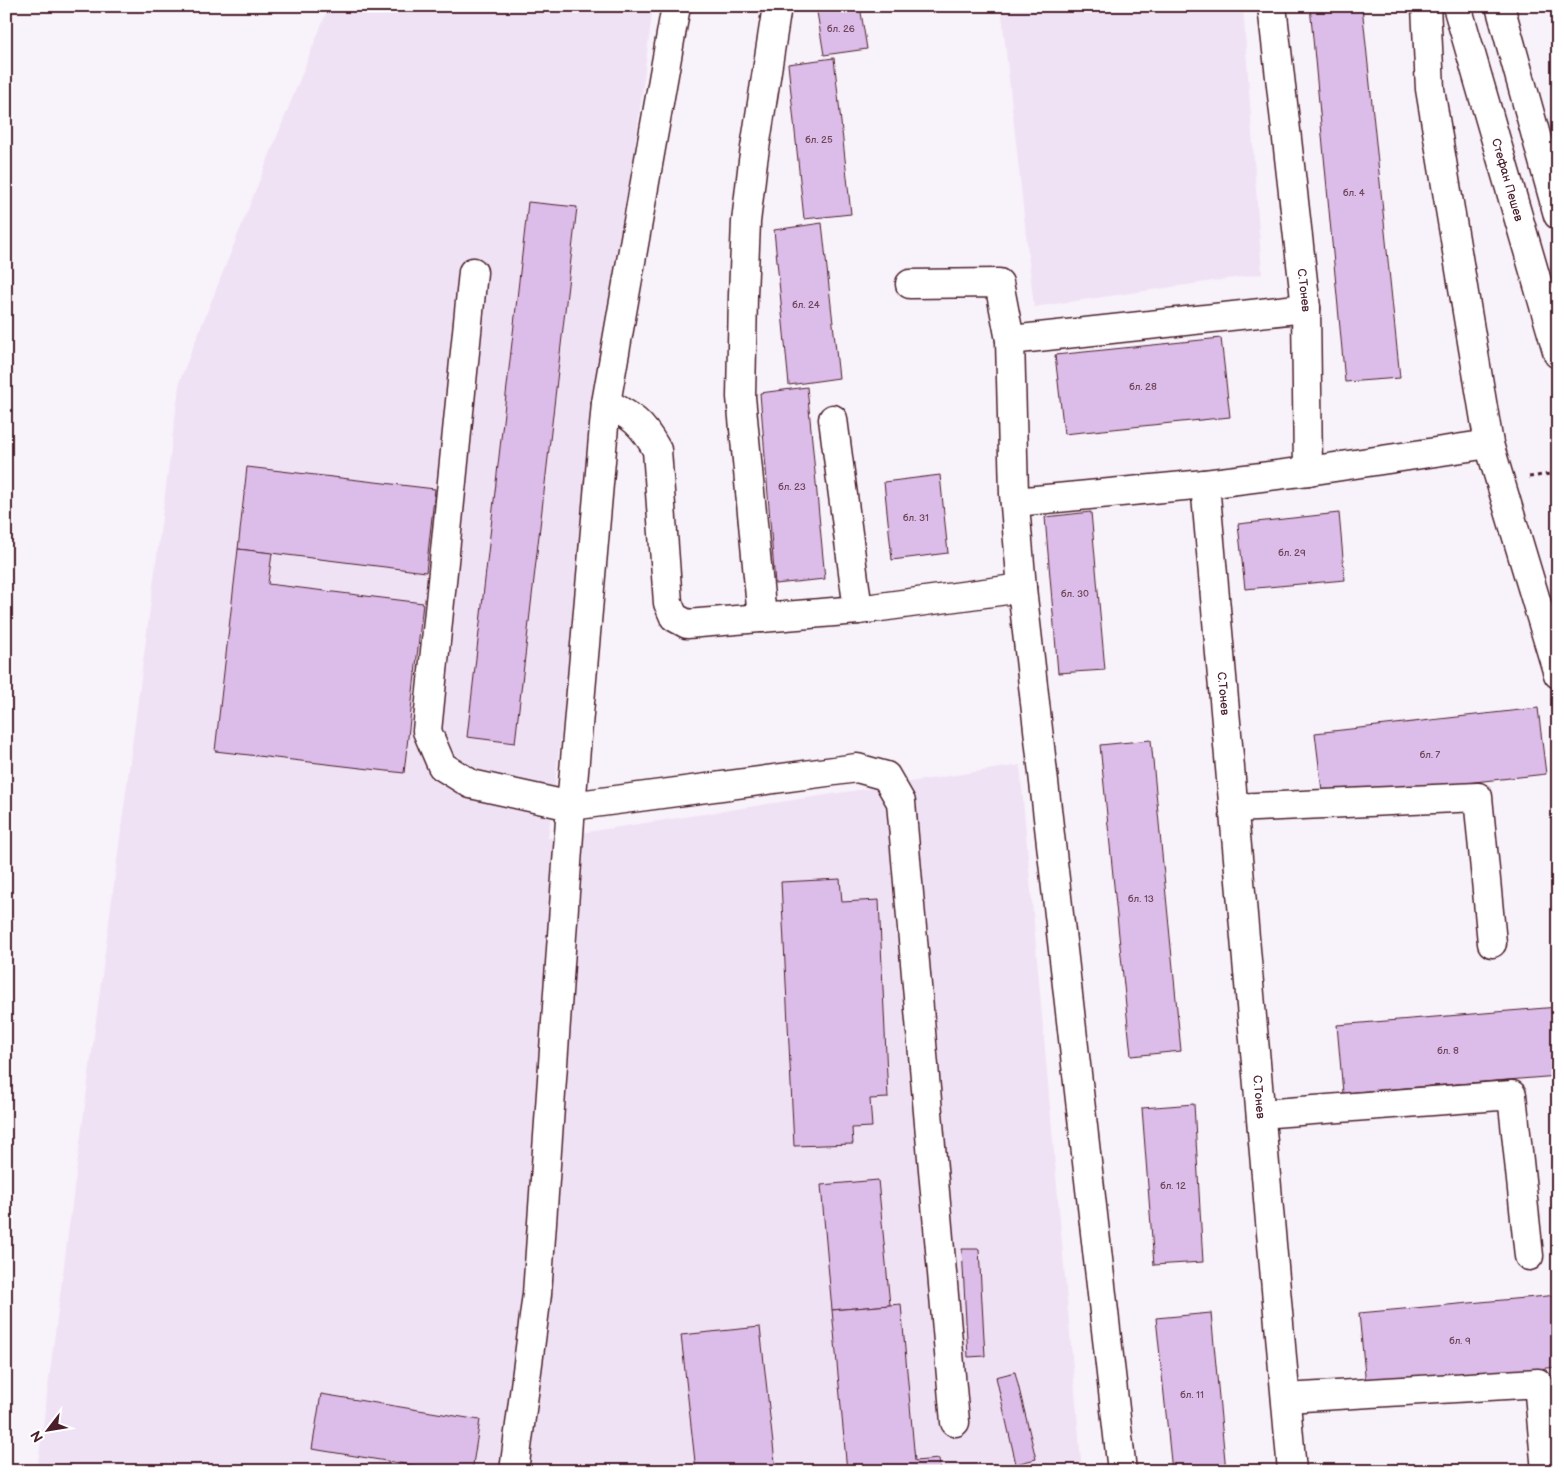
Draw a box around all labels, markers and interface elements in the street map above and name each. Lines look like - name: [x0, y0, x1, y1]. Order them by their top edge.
- house number: бл. 26: [827, 23, 855, 35]
- house number: бл. 25: [805, 134, 833, 146]
- street label: Стефан Пешев: [1488, 137, 1526, 224]
- house number: бл. 4: [1343, 187, 1365, 199]
- street label: С.Тонев: [1294, 268, 1313, 313]
- house number: бл. 24: [792, 299, 820, 311]
- house number: бл. 28: [1129, 381, 1157, 393]
- house number: бл. 23: [778, 481, 806, 493]
- house number: бл. 31: [903, 512, 929, 524]
- house number: бл. 29: [1278, 547, 1306, 559]
- house number: бл. 30: [1061, 588, 1089, 600]
- street label: С.Тонев: [1214, 671, 1232, 717]
- house number: бл. 7: [1420, 749, 1440, 761]
- house number: бл. 13: [1128, 893, 1154, 905]
- house number: бл. 8: [1437, 1045, 1459, 1057]
- street label: С.Тонев: [1249, 1075, 1268, 1120]
- house number: бл. 12: [1160, 1180, 1186, 1192]
- house number: бл. 9: [1449, 1335, 1471, 1347]
- house number: бл. 11: [1180, 1389, 1204, 1401]
- north arrow: [22, 1404, 72, 1454]
- text: N: [27, 1428, 47, 1445]

